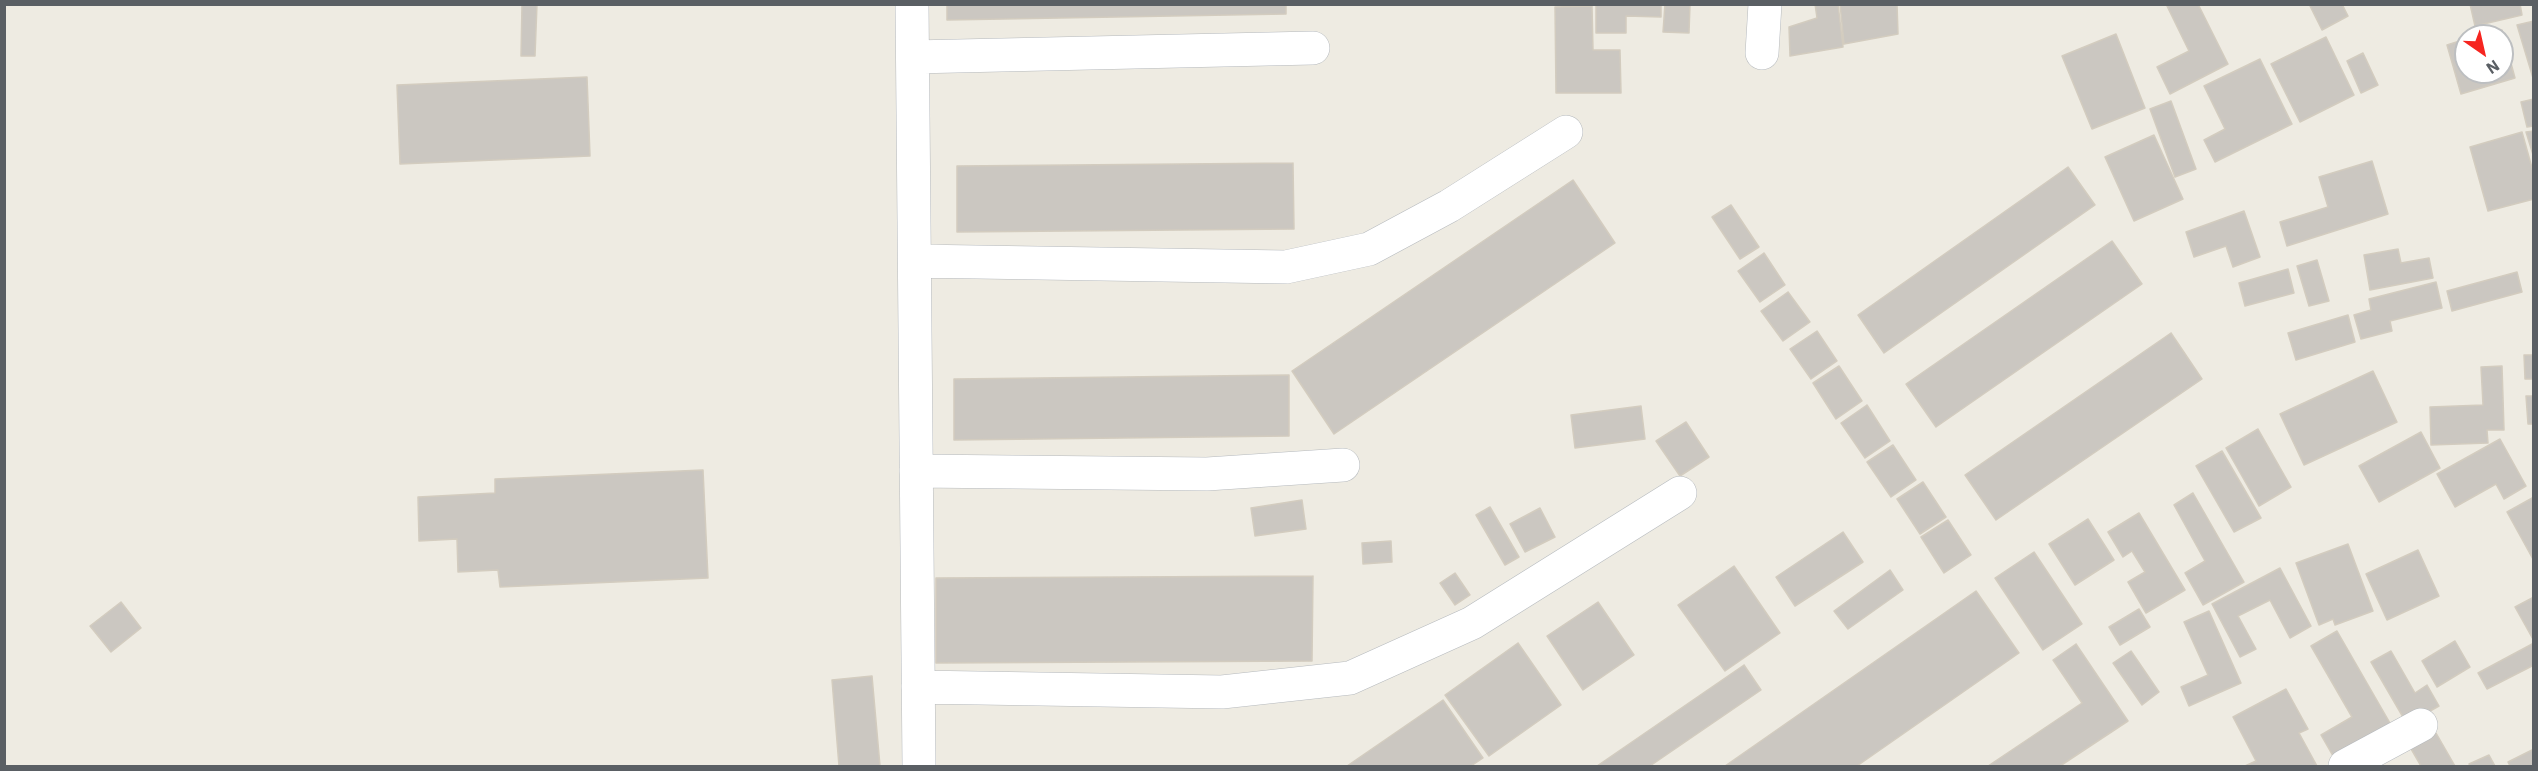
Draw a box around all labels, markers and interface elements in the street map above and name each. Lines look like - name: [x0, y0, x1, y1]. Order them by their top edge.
- north arrow: [2454, 24, 2514, 84]
- text: N: [2483, 56, 2503, 79]

